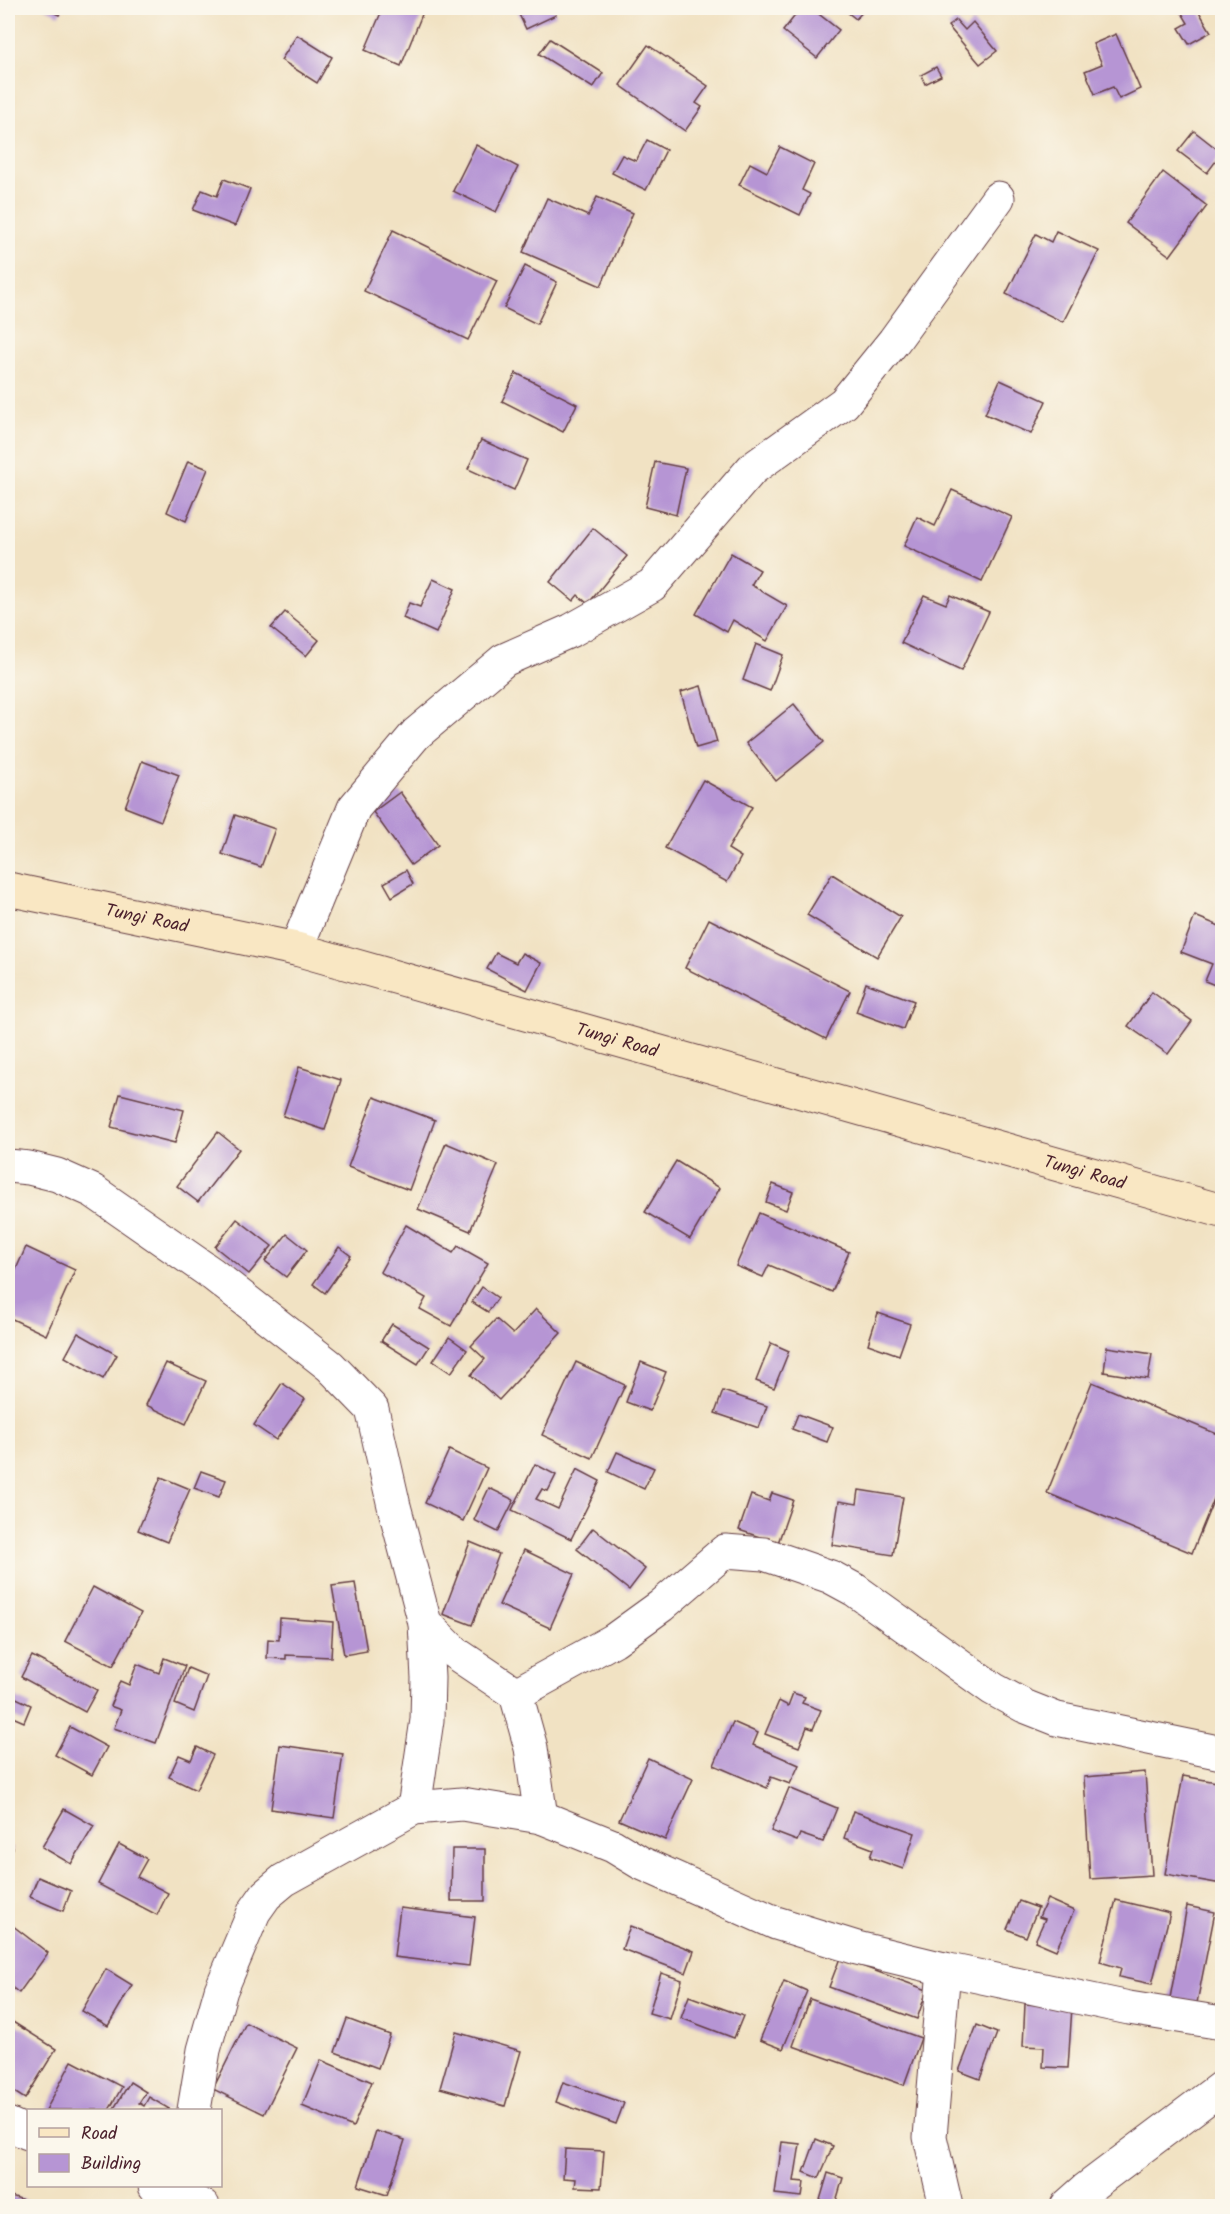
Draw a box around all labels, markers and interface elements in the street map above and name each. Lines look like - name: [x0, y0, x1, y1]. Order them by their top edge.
- street label: Tungi Road: [103, 897, 192, 942]
- street label: Tungi Road: [572, 1016, 662, 1067]
- street label: Tungi Road: [1040, 1148, 1130, 1199]
- legend: [27, 2109, 222, 2187]
- text: Road: [81, 2120, 118, 2149]
- text: Building: [81, 2150, 141, 2179]

